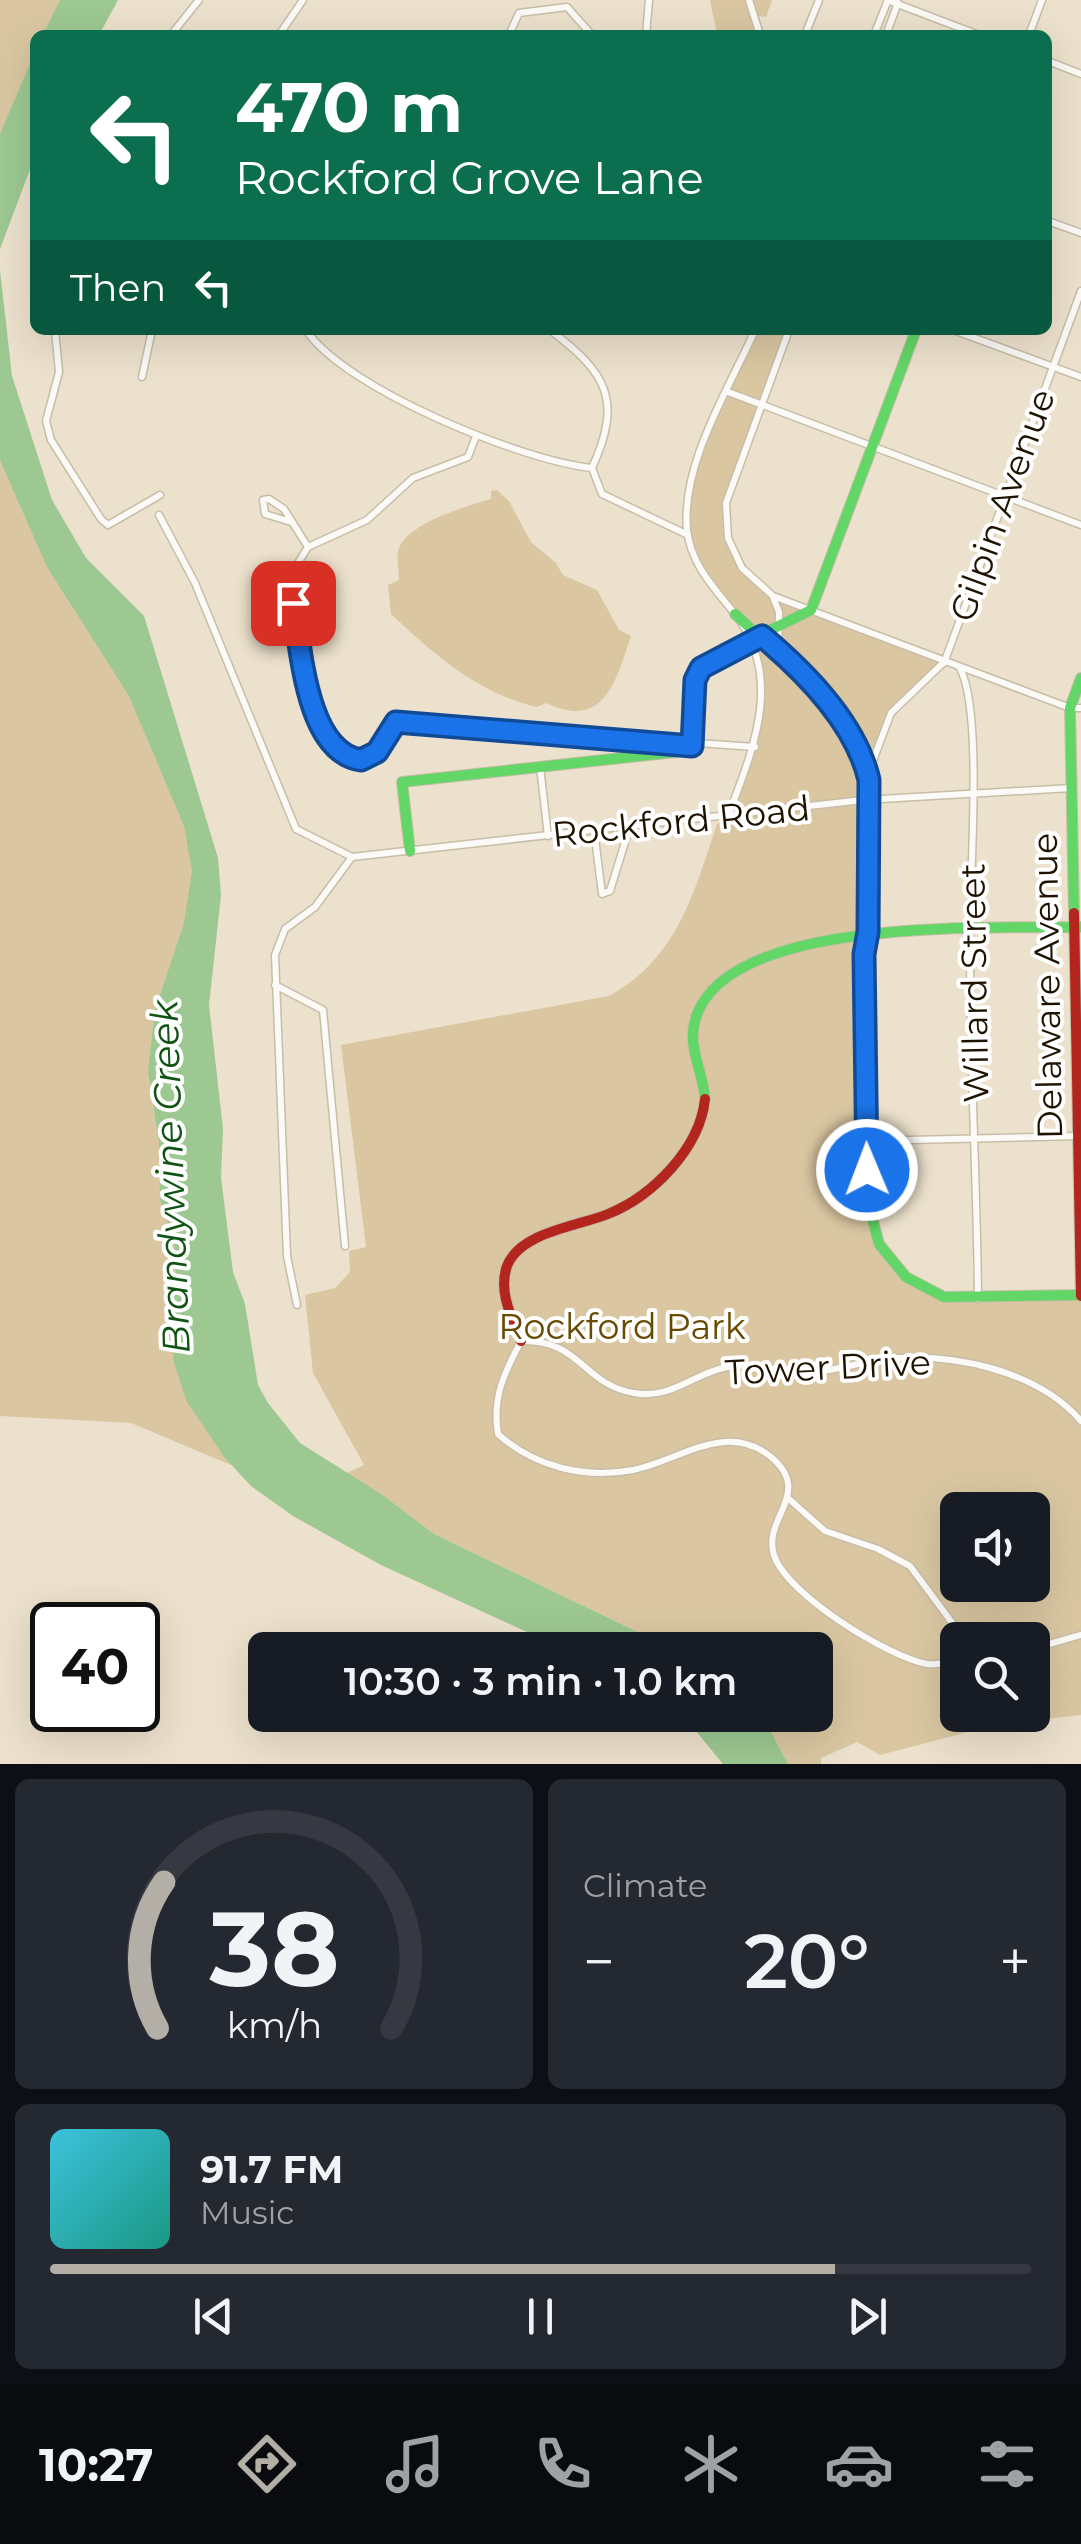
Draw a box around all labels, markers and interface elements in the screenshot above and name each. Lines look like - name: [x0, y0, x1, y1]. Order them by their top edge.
- text: 470 m: [235, 64, 463, 150]
- icon: left: [70, 70, 200, 200]
- text: Rockford Grove Lane: [235, 150, 704, 205]
- icon: left: [186, 260, 241, 315]
- text: Then: [70, 264, 166, 311]
- street label: Gilpin Avenue: [940, 383, 1064, 627]
- pin: [251, 561, 336, 646]
- icon: arrive: [266, 576, 321, 631]
- street label: Rockford Road: [550, 786, 812, 856]
- street label: Delaware Avenue: [1023, 832, 1071, 1140]
- street label: Willard Street: [950, 863, 998, 1103]
- water label: Brandywine Creek: [140, 998, 200, 1355]
- position arrow: [815, 1118, 919, 1222]
- park label: Rockford Park: [498, 1305, 746, 1348]
- street label: Tower Drive: [724, 1340, 932, 1394]
- map controls: [940, 1492, 1050, 1732]
- button: sound: [940, 1492, 1050, 1602]
- speed limit sign: 40: [30, 1602, 160, 1732]
- button: search: [940, 1622, 1050, 1732]
- text: 10:30 · 3 min · 1.0 km: [344, 1658, 737, 1705]
- text: Climate: [583, 1866, 707, 1905]
- text: 38: [208, 1885, 339, 2012]
- text: 20°: [744, 1915, 870, 2007]
- text: −: [583, 1928, 615, 1995]
- text: +: [999, 1928, 1031, 1995]
- text: km/h: [226, 2003, 322, 2047]
- text: 91.7 FM: [200, 2146, 343, 2193]
- text: Music: [200, 2193, 294, 2232]
- icon: previous: [186, 2289, 241, 2344]
- icon: pause: [513, 2289, 568, 2344]
- icon: next: [840, 2289, 895, 2344]
- icon: directions: [232, 2429, 302, 2499]
- icon: music: [380, 2429, 450, 2499]
- icon: phone: [528, 2429, 598, 2499]
- icon: climate: [676, 2429, 746, 2499]
- icon: car: [824, 2429, 894, 2499]
- icon: filters: [972, 2429, 1042, 2499]
- text: 10:27: [39, 2437, 153, 2492]

